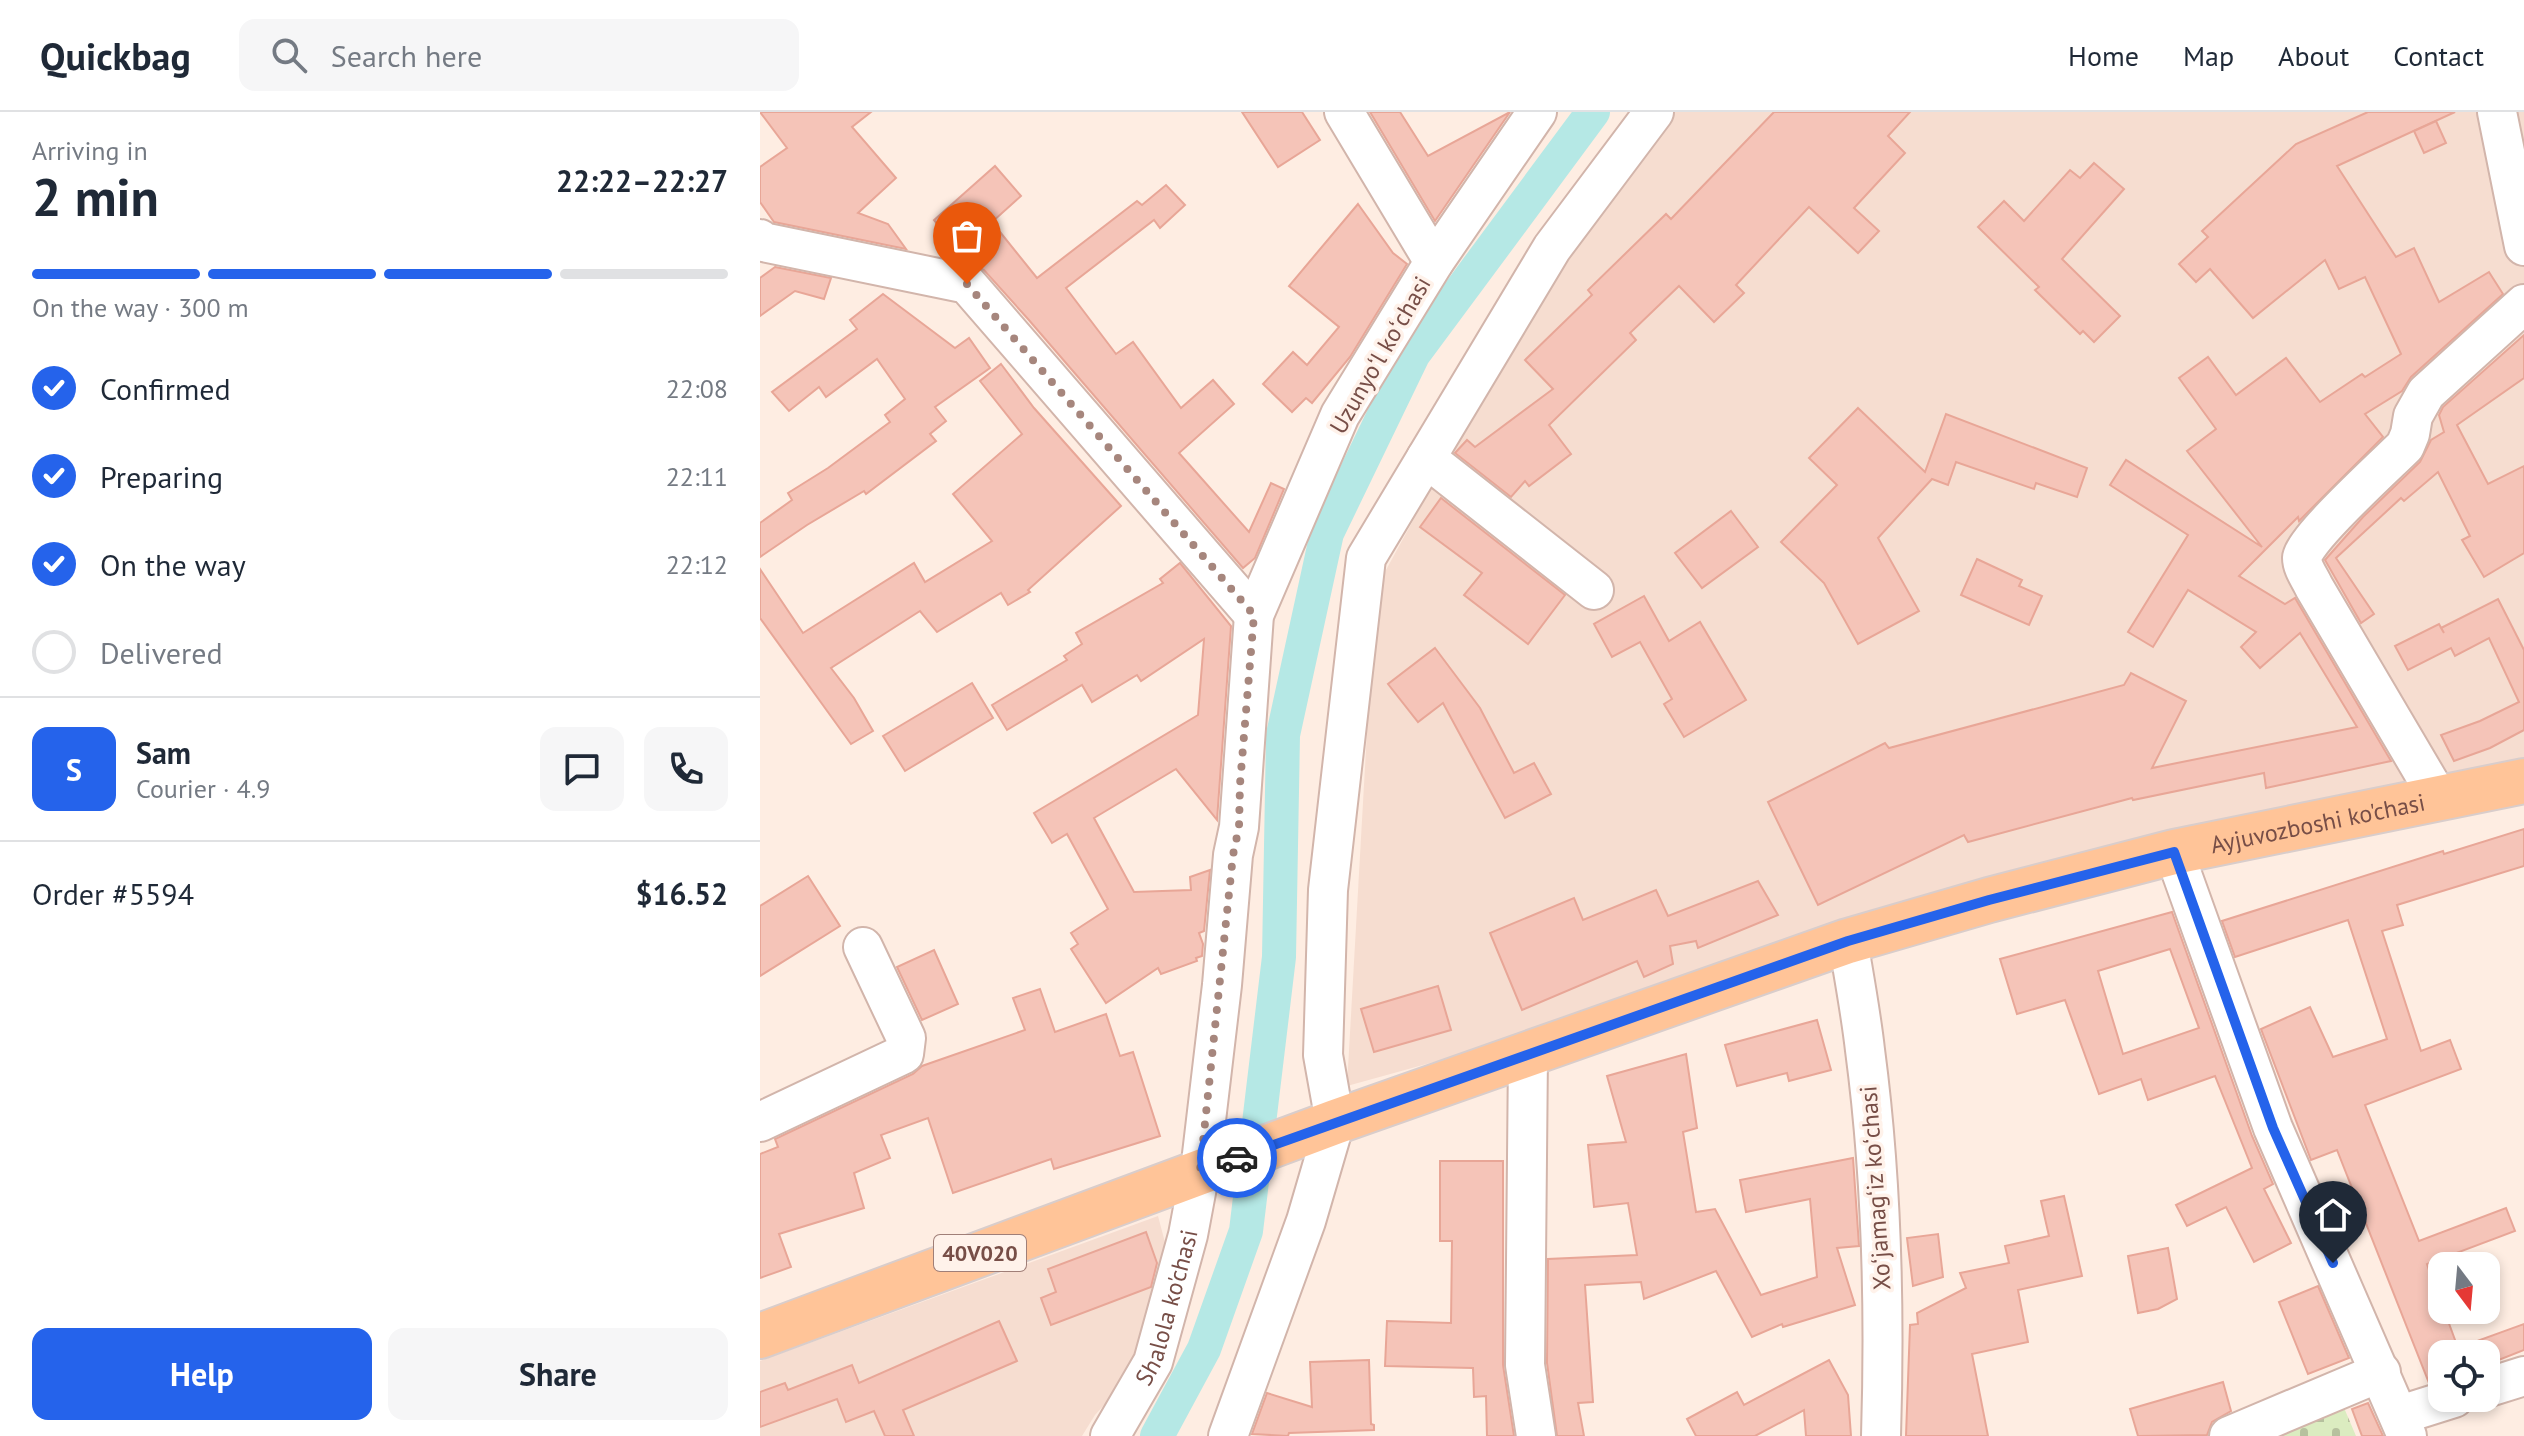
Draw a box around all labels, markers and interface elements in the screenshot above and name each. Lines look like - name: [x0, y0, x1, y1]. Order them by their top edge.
- search box: [239, 19, 799, 91]
- text: Quickbag: [40, 31, 191, 80]
- icon: search: [267, 33, 311, 77]
- text: Search here: [331, 36, 482, 75]
- text: Home: [2068, 37, 2139, 74]
- text: Map: [2183, 37, 2234, 74]
- text: About: [2278, 37, 2349, 74]
- text: Contact: [2393, 37, 2484, 74]
- text: Arriving in: [32, 134, 148, 167]
- text: 22:22–22:27: [556, 161, 728, 200]
- text: 2 min: [32, 163, 159, 230]
- pin: [933, 202, 1001, 284]
- icon: bag: [945, 214, 989, 258]
- street label: Uzunyoʻl koʻchasi: [1322, 271, 1438, 439]
- text: On the way · 300 m: [32, 291, 249, 324]
- icon: check: [32, 366, 76, 410]
- text: Confirmed: [100, 369, 231, 408]
- text: 22:08: [666, 372, 728, 405]
- icon: check: [32, 454, 76, 498]
- text: Preparing: [100, 457, 223, 496]
- text: 22:11: [666, 460, 728, 493]
- icon: check: [32, 542, 76, 586]
- text: On the way: [100, 545, 246, 584]
- text: 22:12: [666, 548, 728, 581]
- text: Delivered: [100, 633, 223, 672]
- button: chat: [540, 727, 624, 811]
- button: phone: [644, 727, 728, 811]
- text: Sam: [136, 733, 191, 772]
- text: S: [66, 750, 82, 789]
- text: Courier · 4.9: [136, 772, 270, 805]
- street label: Ayjuvozboshi ko'chasi: [2208, 786, 2428, 860]
- text: Order #5594: [32, 874, 194, 913]
- text: $16.52: [636, 874, 728, 913]
- street label: Xoʻjamagʻiz koʻchasi: [1852, 1085, 1898, 1291]
- courier: [1197, 1118, 1277, 1198]
- icon: car: [1215, 1136, 1259, 1180]
- pin: [2299, 1181, 2367, 1263]
- icon: home: [2311, 1193, 2355, 1237]
- street label: Shalola ko'chasi: [1127, 1227, 1204, 1391]
- road number: 40V020: [934, 1235, 1026, 1271]
- north arrow: [2428, 1252, 2500, 1324]
- map controls: [2428, 1252, 2500, 1412]
- button: Help: [32, 1328, 372, 1420]
- button: Share: [388, 1328, 728, 1420]
- button: locate: [2428, 1340, 2500, 1412]

